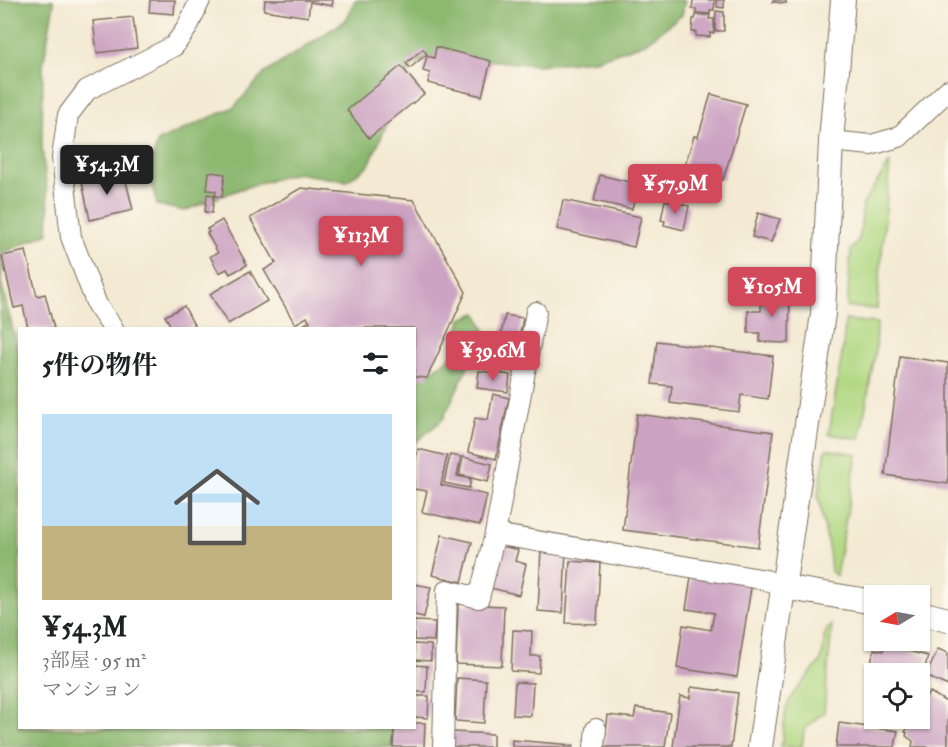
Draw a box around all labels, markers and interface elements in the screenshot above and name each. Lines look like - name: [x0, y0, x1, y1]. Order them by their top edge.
- pin: ¥54.3M: [58, 145, 156, 196]
- text: ¥54.3M: [74, 152, 140, 177]
- pin: ¥57.9M: [626, 164, 724, 215]
- text: ¥57.9M: [642, 171, 708, 196]
- pin: ¥113M: [319, 216, 403, 267]
- text: ¥113M: [333, 223, 389, 248]
- pin: ¥105M: [730, 267, 814, 318]
- text: ¥105M: [742, 274, 802, 299]
- pin: ¥39.6M: [444, 331, 542, 382]
- text: ¥39.6M: [460, 338, 526, 363]
- icon: filters: [359, 347, 392, 380]
- text: 5件の物件: [42, 350, 157, 382]
- icon: home: [163, 453, 271, 561]
- north arrow: [864, 585, 930, 651]
- map controls: [864, 585, 930, 729]
- text: ¥54.3M: [42, 612, 127, 644]
- text: 3部屋 · 95 m²: [42, 648, 146, 673]
- button: locate: [864, 663, 930, 729]
- text: マンション: [42, 677, 141, 702]

